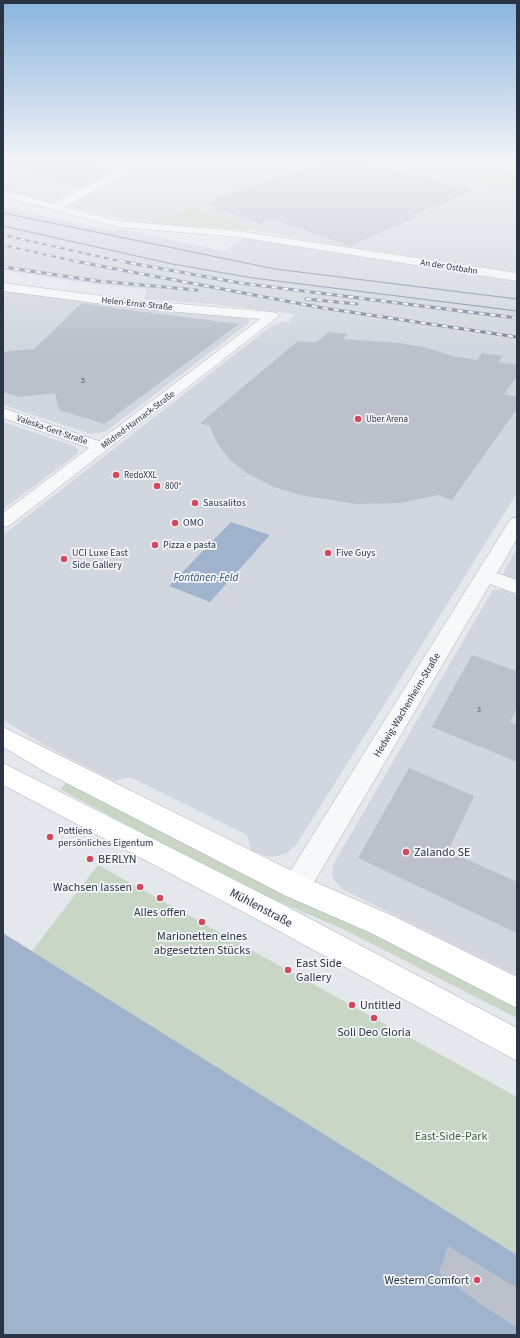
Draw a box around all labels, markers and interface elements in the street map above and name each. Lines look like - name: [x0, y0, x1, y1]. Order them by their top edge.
- street label: An der Ostbahn: [419, 256, 479, 278]
- street label: Helen-Ernst-Straße: [101, 294, 174, 314]
- house number: 5: [81, 375, 85, 386]
- street label: Mildred-Harnack-Straße: [98, 387, 178, 452]
- street label: Valeska-Gert-Straße: [15, 412, 90, 448]
- place label: Uber Arena: [366, 413, 408, 426]
- marker: Uber Arena: [353, 414, 363, 424]
- place label: RedoXXL: [124, 469, 158, 482]
- marker: RedoXXL: [111, 470, 121, 480]
- place label: 800°: [165, 480, 181, 493]
- marker: 800°: [152, 481, 162, 491]
- place label: Sausalitos: [203, 496, 246, 510]
- marker: Sausalitos: [190, 498, 200, 508]
- place label: OMO: [183, 516, 204, 530]
- marker: OMO: [170, 518, 180, 528]
- place label: Pizza e pasta: [163, 538, 216, 552]
- marker: Pizza e pasta: [150, 540, 160, 550]
- place label: UCI Luxe East Side Gallery: [72, 546, 129, 572]
- place label: Five Guys: [336, 546, 375, 560]
- marker: Five Guys: [323, 548, 333, 558]
- marker: UCI Luxe East Side Gallery: [59, 554, 69, 564]
- water label: Fontänen-Feld: [174, 570, 240, 585]
- street label: Hedwig-Wachenheim-Straße: [370, 650, 444, 760]
- house number: 3: [477, 704, 481, 715]
- place label: Pottiens persönliches Eigentum: [58, 824, 153, 850]
- marker: Pottiens persönliches Eigentum: [45, 832, 55, 842]
- place label: Zalando SE: [414, 844, 470, 861]
- marker: Zalando SE: [401, 847, 411, 857]
- place label: BERLYN: [98, 851, 137, 868]
- marker: BERLYN: [85, 854, 95, 864]
- place label: Wachsen lassen: [53, 879, 132, 896]
- marker: Wachsen lassen: [135, 882, 145, 892]
- street label: Mühlenstraße: [227, 884, 295, 932]
- marker: Alles offen: [155, 893, 165, 903]
- place label: Alles offen: [134, 904, 186, 921]
- marker: Marionetten eines abgesetzten Stücks: [197, 917, 207, 927]
- place label: Marionetten eines abgesetzten Stücks: [154, 928, 250, 959]
- place label: East Side Gallery: [296, 955, 342, 986]
- marker: East Side Gallery: [283, 965, 293, 975]
- place label: Untitled: [360, 997, 401, 1014]
- marker: Untitled: [347, 1000, 357, 1010]
- marker: Soli Deo Gloria: [369, 1013, 379, 1023]
- place label: Soli Deo Gloria: [337, 1024, 411, 1041]
- park label: East-Side-Park: [415, 1128, 487, 1145]
- place label: Western Comfort: [384, 1272, 469, 1289]
- marker: Western Comfort: [472, 1275, 482, 1285]

